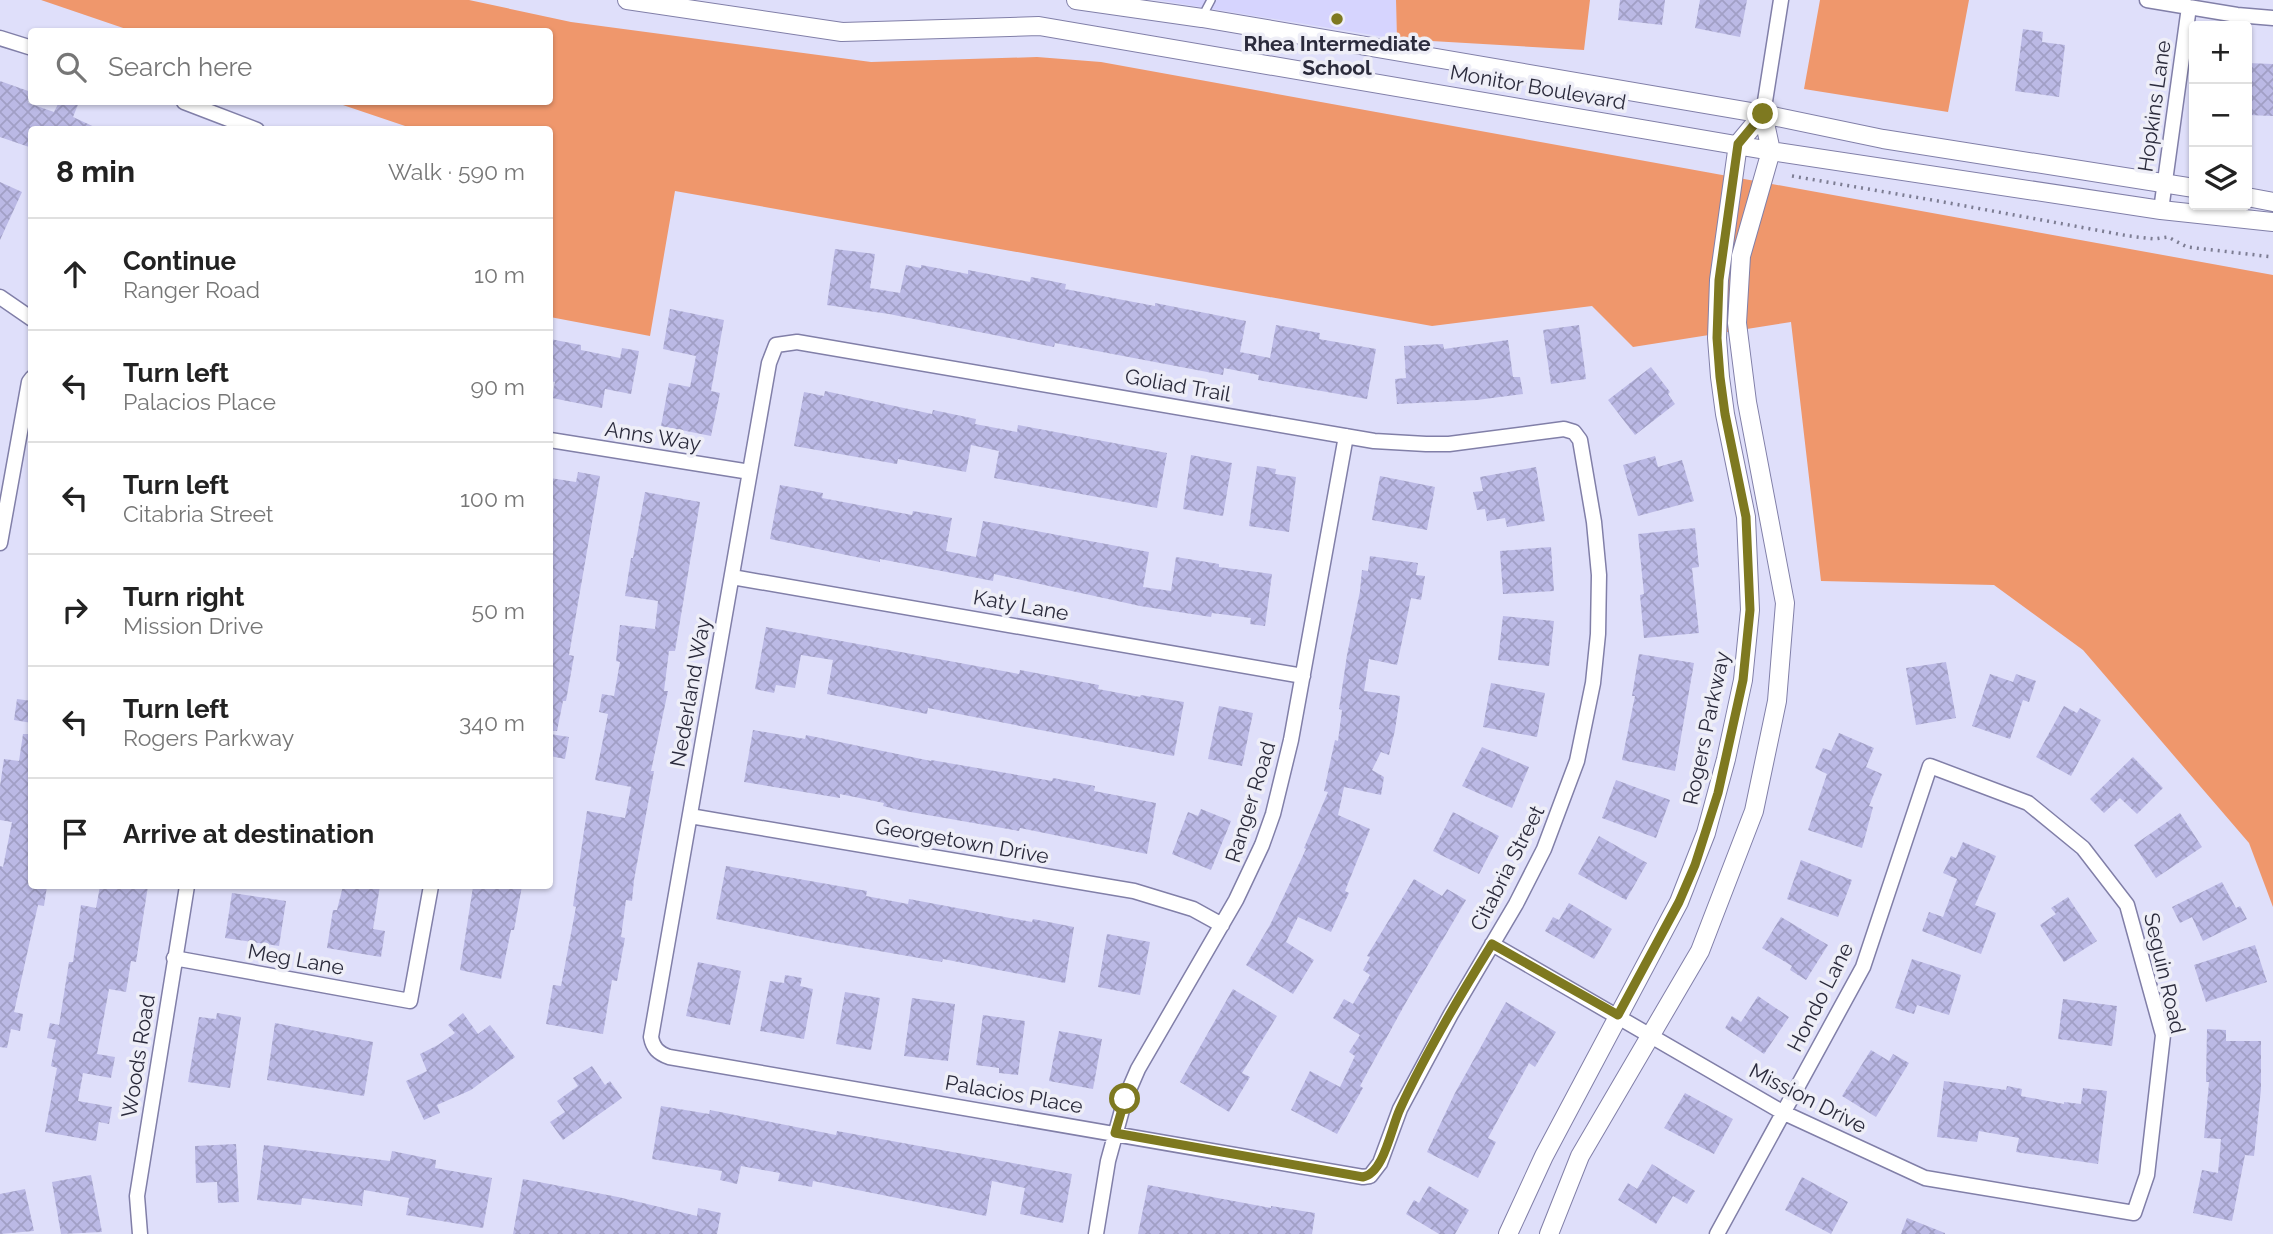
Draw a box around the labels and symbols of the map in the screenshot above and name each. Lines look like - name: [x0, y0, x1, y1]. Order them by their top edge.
- marker: Rhea Intermediate School: [1329, 11, 1345, 27]
- place label: Rhea Intermediate School: [1244, 31, 1431, 80]
- street label: Hopkins Lane: [2132, 39, 2176, 173]
- street label: Monitor Boulevard: [1448, 59, 1628, 115]
- route end: [1747, 98, 1778, 129]
- street label: Goliad Trail: [1123, 363, 1233, 407]
- street label: Anns Way: [603, 416, 703, 456]
- street label: Katy Lane: [971, 584, 1071, 626]
- street label: Nederland Way: [665, 615, 715, 769]
- street label: Rogers Parkway: [1678, 649, 1734, 807]
- street label: Ranger Road: [1220, 739, 1280, 865]
- street label: Citabria Street: [1465, 801, 1549, 935]
- street label: Georgetown Drive: [873, 813, 1051, 869]
- street label: Seguin Road: [2139, 910, 2191, 1036]
- street label: Meg Lane: [246, 938, 346, 980]
- street label: Hondo Lane: [1782, 938, 1858, 1056]
- street label: Woods Road: [116, 993, 160, 1119]
- street label: Mission Drive: [1745, 1058, 1871, 1138]
- street label: Palacios Place: [943, 1070, 1085, 1118]
- route start: [1109, 1083, 1140, 1114]

